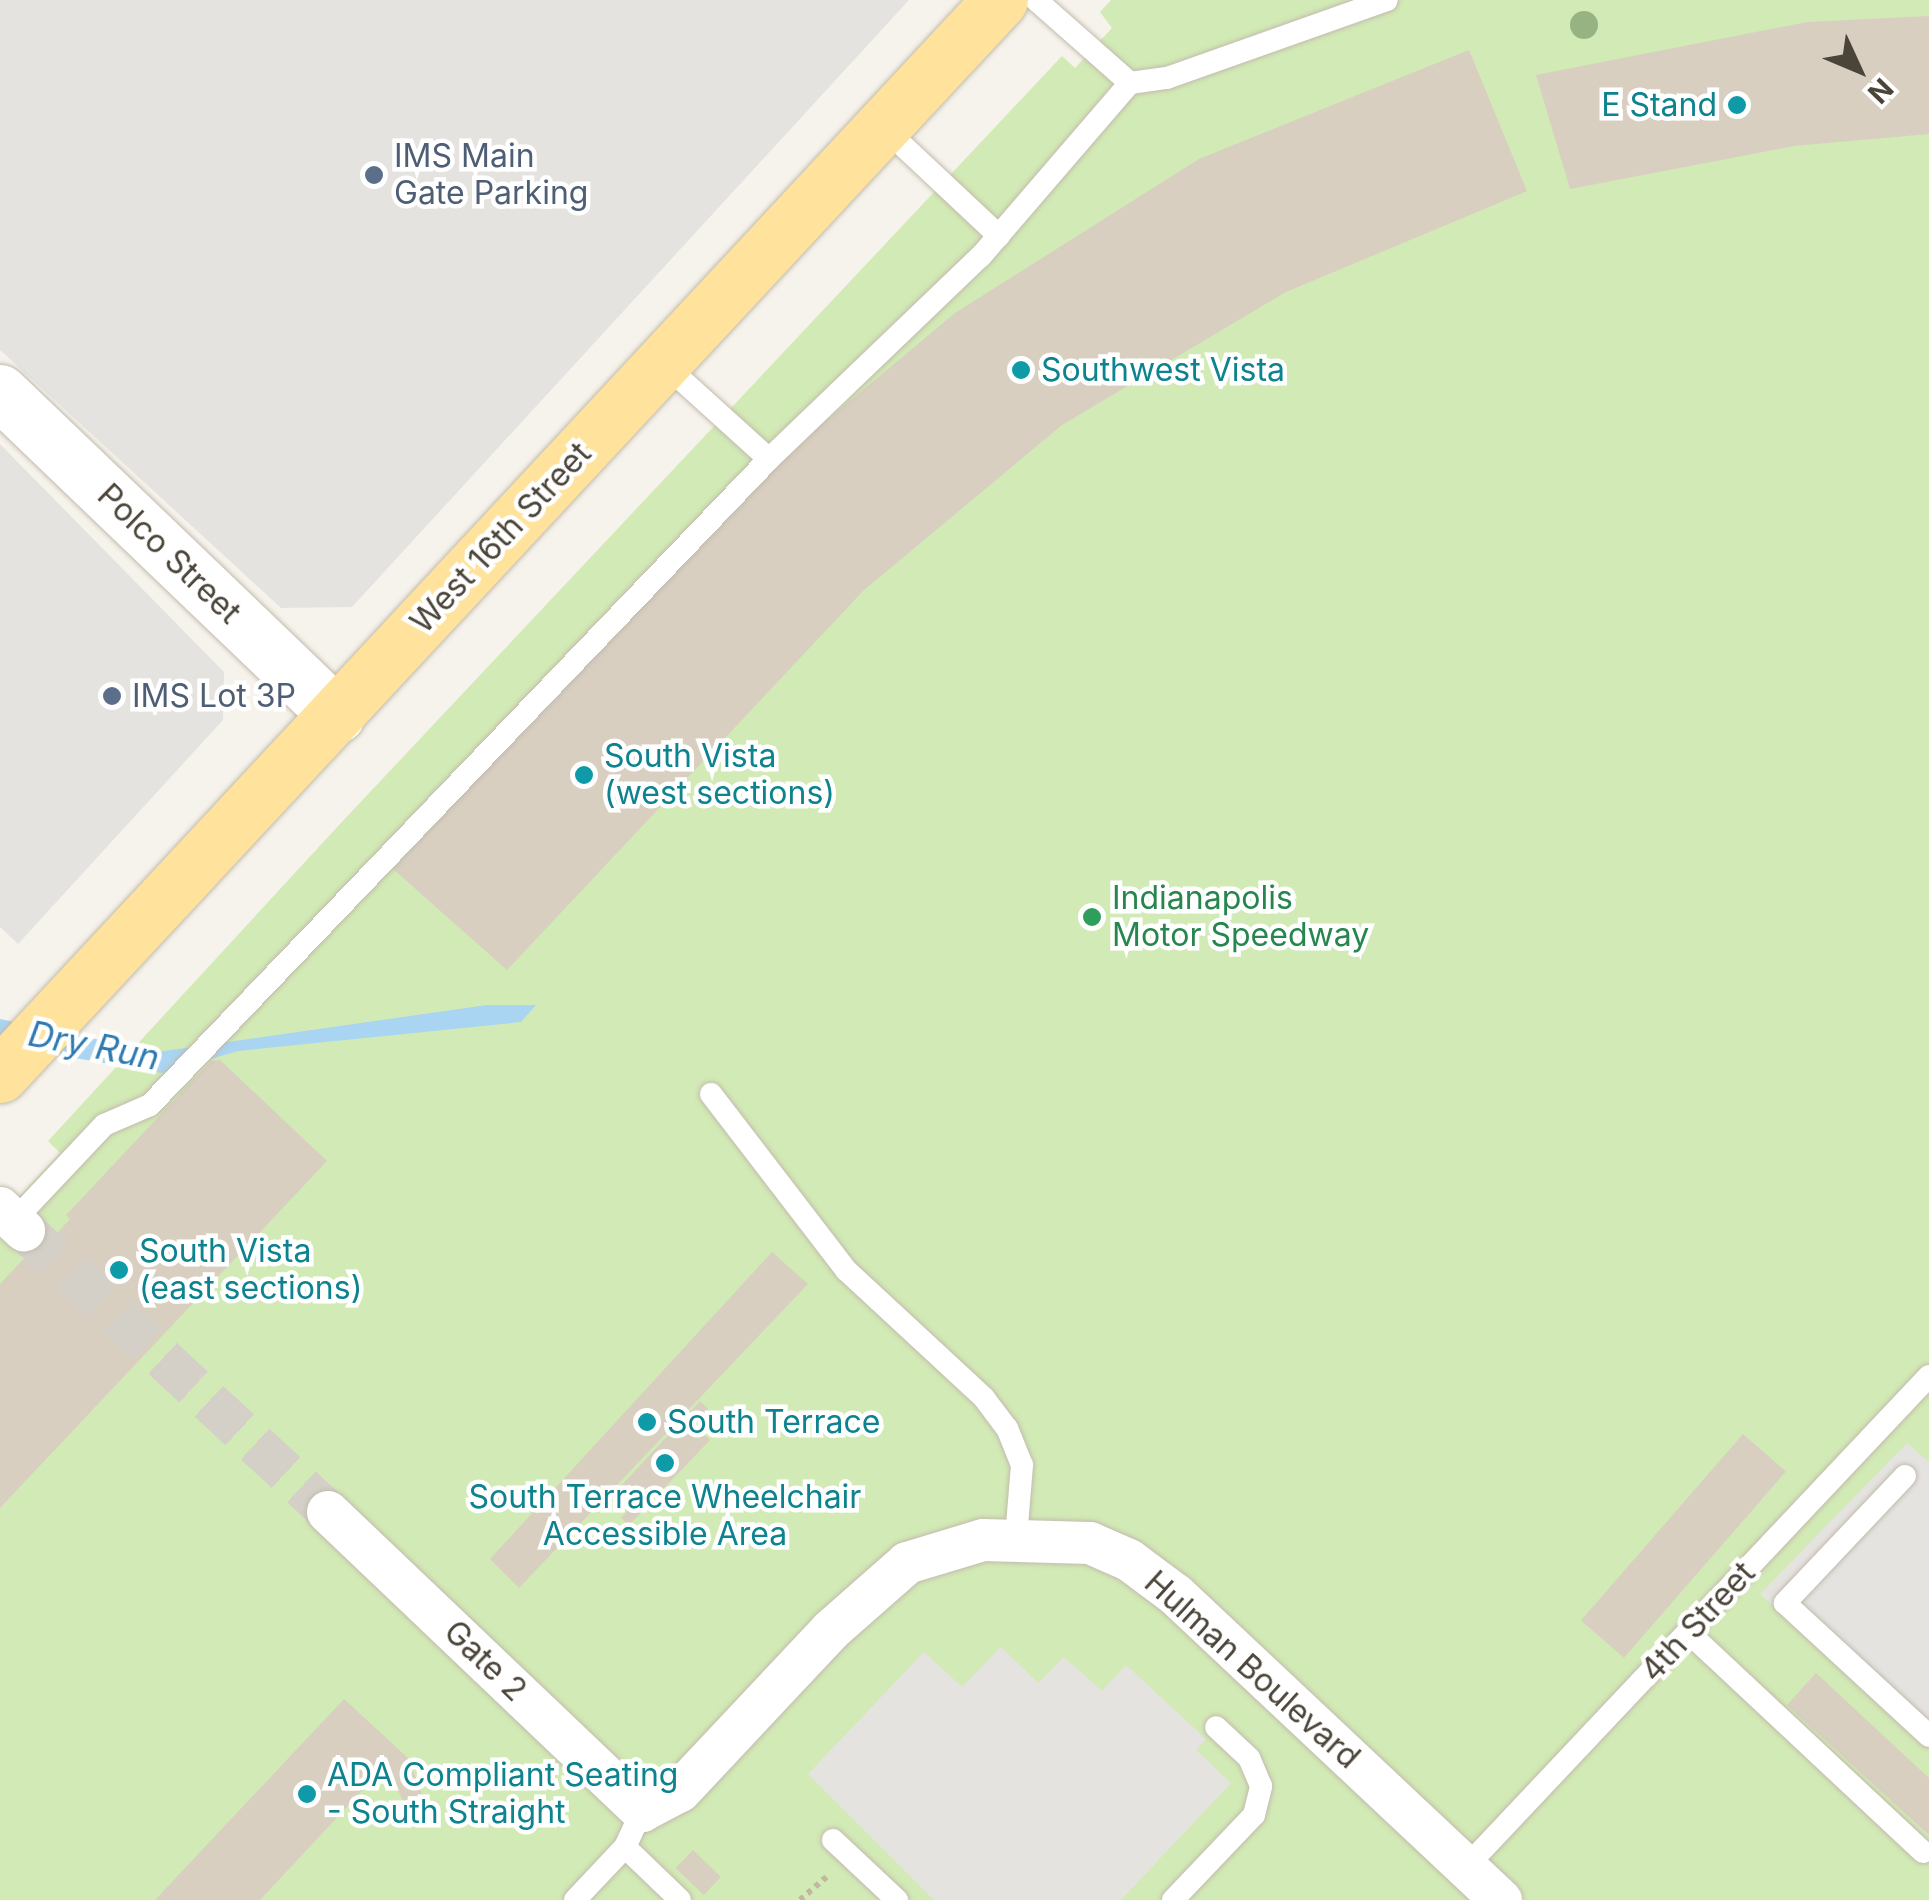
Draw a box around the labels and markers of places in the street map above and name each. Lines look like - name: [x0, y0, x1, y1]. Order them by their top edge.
- place label: E Stand: [1601, 86, 1717, 124]
- marker: E Stand: [1726, 94, 1748, 116]
- place label: IMS Main Gate Parking: [394, 138, 588, 213]
- marker: IMS Main Gate Parking: [363, 164, 385, 186]
- place label: Southwest Vista: [1041, 351, 1285, 389]
- marker: Southwest Vista: [1010, 359, 1032, 381]
- place label: IMS Lot 3P: [132, 677, 296, 715]
- marker: IMS Lot 3P: [101, 685, 123, 707]
- place label: South Vista (west sections): [604, 738, 835, 813]
- marker: South Vista (west sections): [573, 764, 595, 786]
- place label: Indianapolis Motor Speedway: [1112, 880, 1369, 955]
- marker: Indianapolis Motor Speedway: [1081, 906, 1103, 928]
- place label: South Vista (east sections): [139, 1233, 362, 1308]
- marker: South Vista (east sections): [108, 1259, 130, 1281]
- place label: South Terrace: [667, 1403, 880, 1441]
- marker: South Terrace: [636, 1411, 658, 1433]
- marker: South Terrace Wheelchair Accessible Area: [654, 1452, 676, 1474]
- place label: South Terrace Wheelchair Accessible Area: [469, 1479, 861, 1554]
- place label: ADA Compliant Seating - South Straight: [327, 1757, 678, 1832]
- marker: ADA Compliant Seating - South Straight: [296, 1783, 318, 1805]

